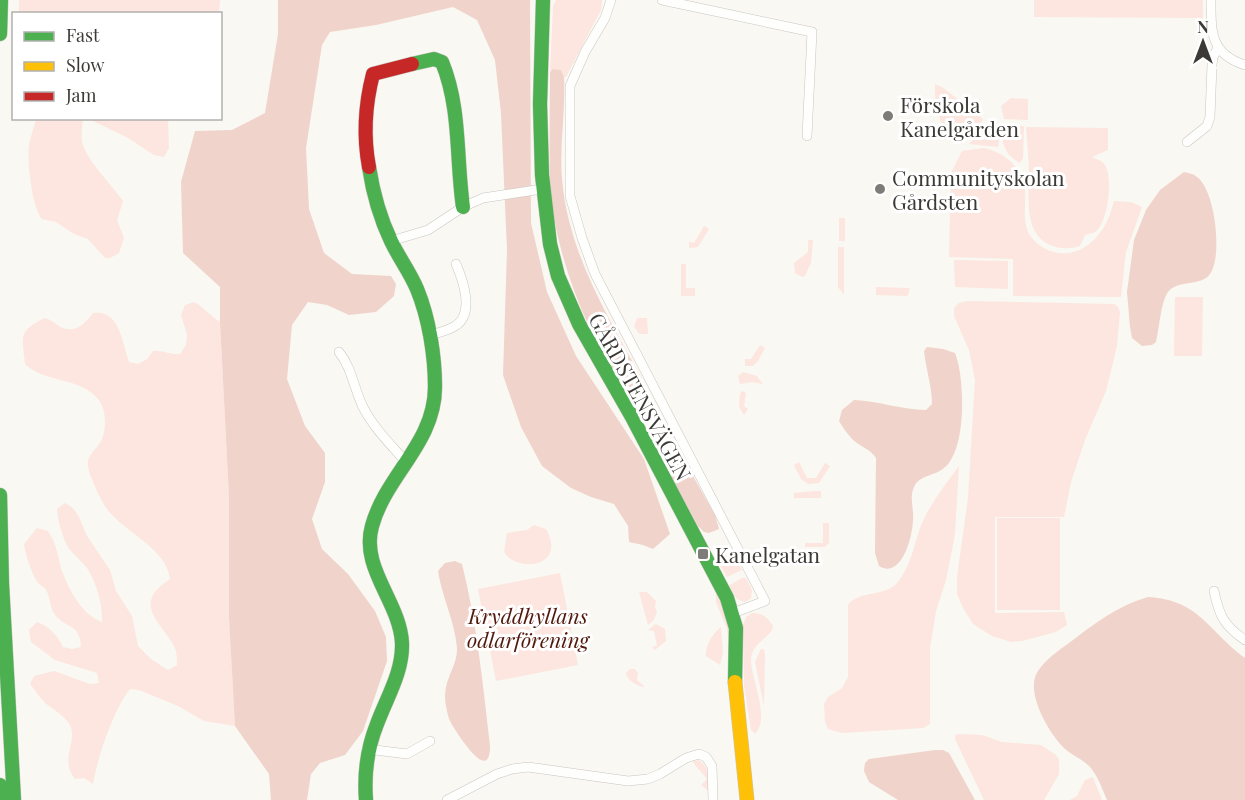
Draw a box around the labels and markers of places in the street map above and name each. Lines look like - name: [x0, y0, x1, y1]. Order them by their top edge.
- place label: Förskola Kanelgården: [900, 90, 1019, 142]
- marker: Förskola Kanelgården: [881, 109, 895, 123]
- place label: Communityskolan Gårdsten: [892, 163, 1065, 215]
- marker: Communityskolan Gårdsten: [873, 182, 887, 196]
- place label: Kanelgatan: [715, 540, 821, 568]
- marker: Kanelgatan: [696, 547, 710, 561]

